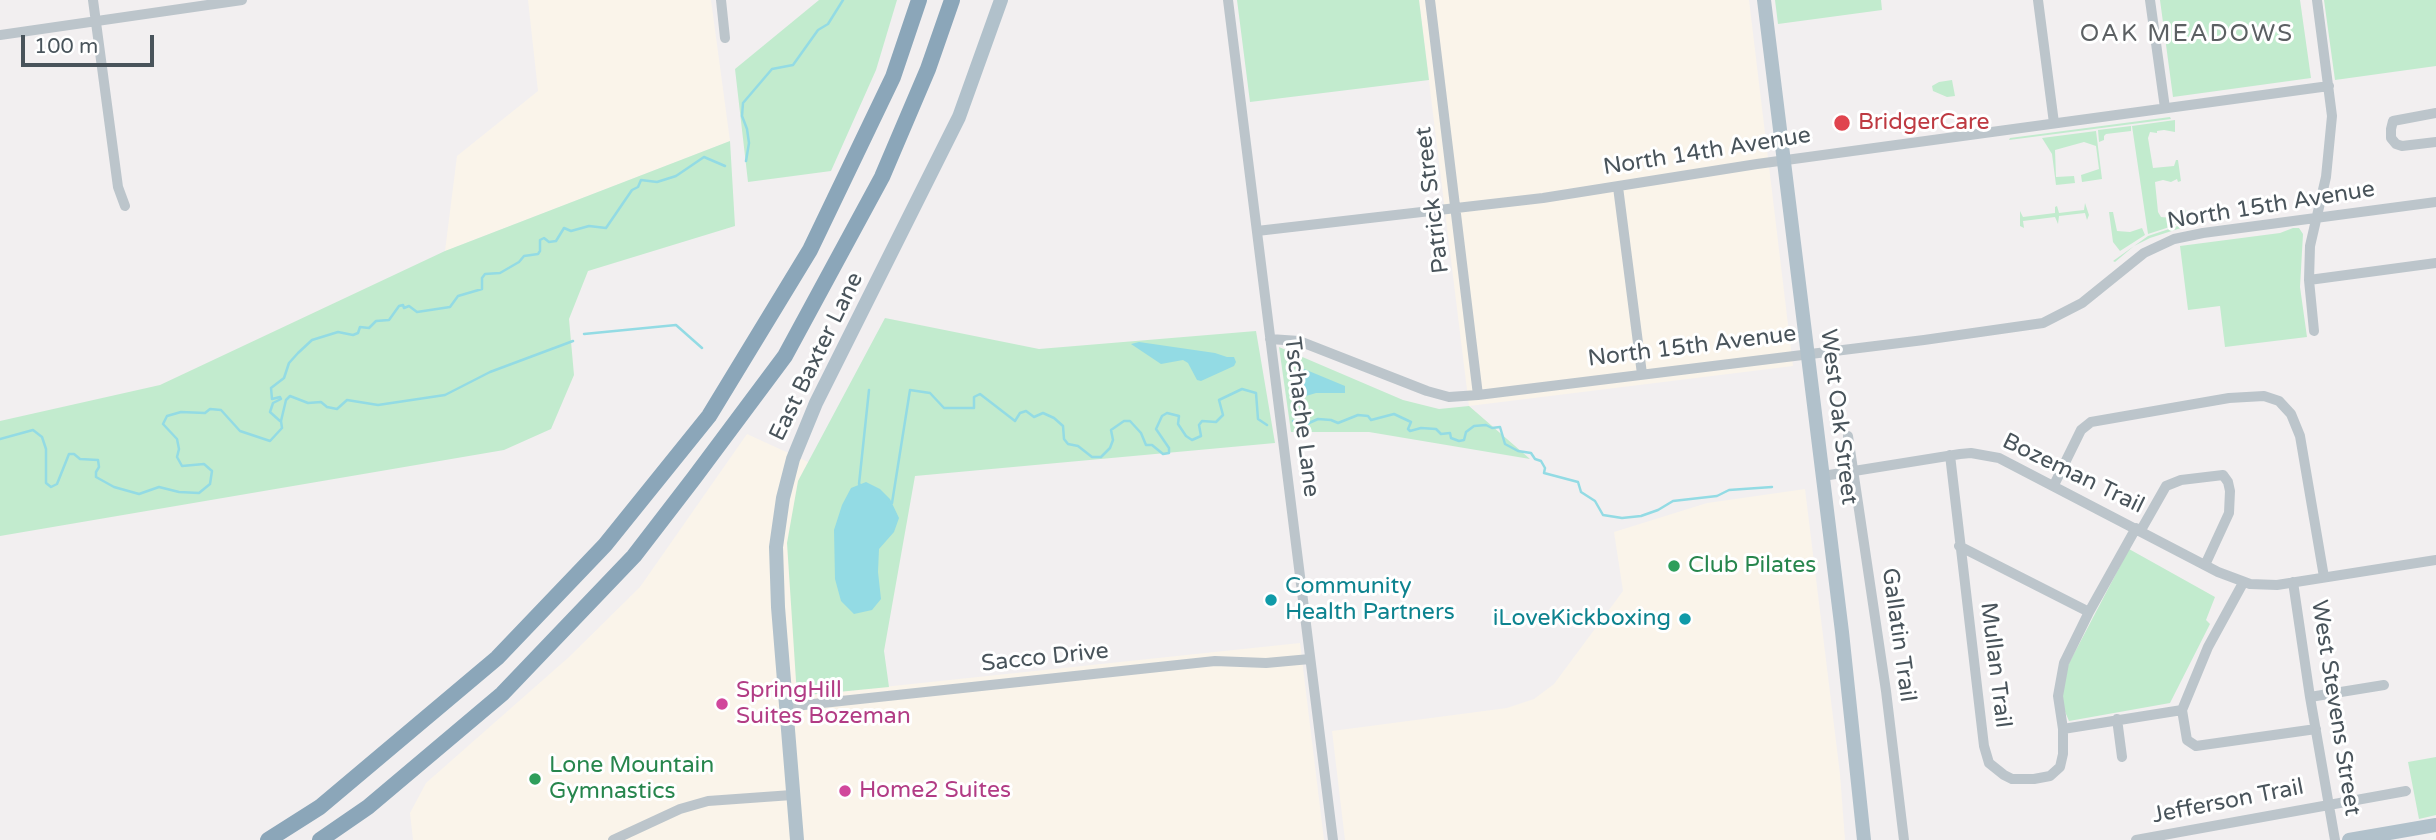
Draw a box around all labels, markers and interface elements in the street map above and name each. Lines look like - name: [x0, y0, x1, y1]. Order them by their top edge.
- scale bar: [24, 21, 158, 65]
- district label: OAK MEADOWS: [2081, 21, 2293, 49]
- text: 100 m: [34, 34, 98, 59]
- place label: BridgerCare: [1858, 109, 1990, 137]
- marker: BridgerCare: [1832, 113, 1852, 133]
- street label: North 14th Avenue: [1601, 122, 1813, 182]
- street label: Patrick Street: [1410, 125, 1456, 275]
- street label: North 15th Avenue: [2165, 176, 2377, 236]
- street label: East Baxter Lane: [764, 268, 870, 446]
- street label: North 15th Avenue: [1586, 321, 1798, 373]
- street label: West Oak Street: [1814, 328, 1862, 506]
- street label: Tschache Lane: [1277, 335, 1325, 499]
- street label: Bozeman Trail: [1998, 428, 2148, 520]
- place label: Club Pilates: [1688, 552, 1816, 580]
- marker: Club Pilates: [1666, 558, 1682, 574]
- street label: Gallatin Trail: [1875, 566, 1921, 704]
- place label: Community Health Partners: [1285, 573, 1455, 627]
- marker: Community Health Partners: [1263, 592, 1279, 608]
- street label: West Stevens Street: [2304, 598, 2366, 818]
- street label: Mullan Trail: [1974, 601, 2016, 729]
- place label: iLoveKickboxing: [1493, 605, 1671, 633]
- marker: iLoveKickboxing: [1677, 611, 1693, 627]
- street label: Sacco Drive: [980, 638, 1110, 678]
- place label: SpringHill Suites Bozeman: [736, 677, 911, 731]
- marker: SpringHill Suites Bozeman: [714, 696, 730, 712]
- place label: Lone Mountain Gymnastics: [549, 752, 714, 806]
- marker: Lone Mountain Gymnastics: [527, 771, 543, 787]
- street label: Jefferson Trail: [2150, 774, 2306, 830]
- place label: Home2 Suites: [859, 777, 1011, 805]
- marker: Home2 Suites: [837, 783, 853, 799]

